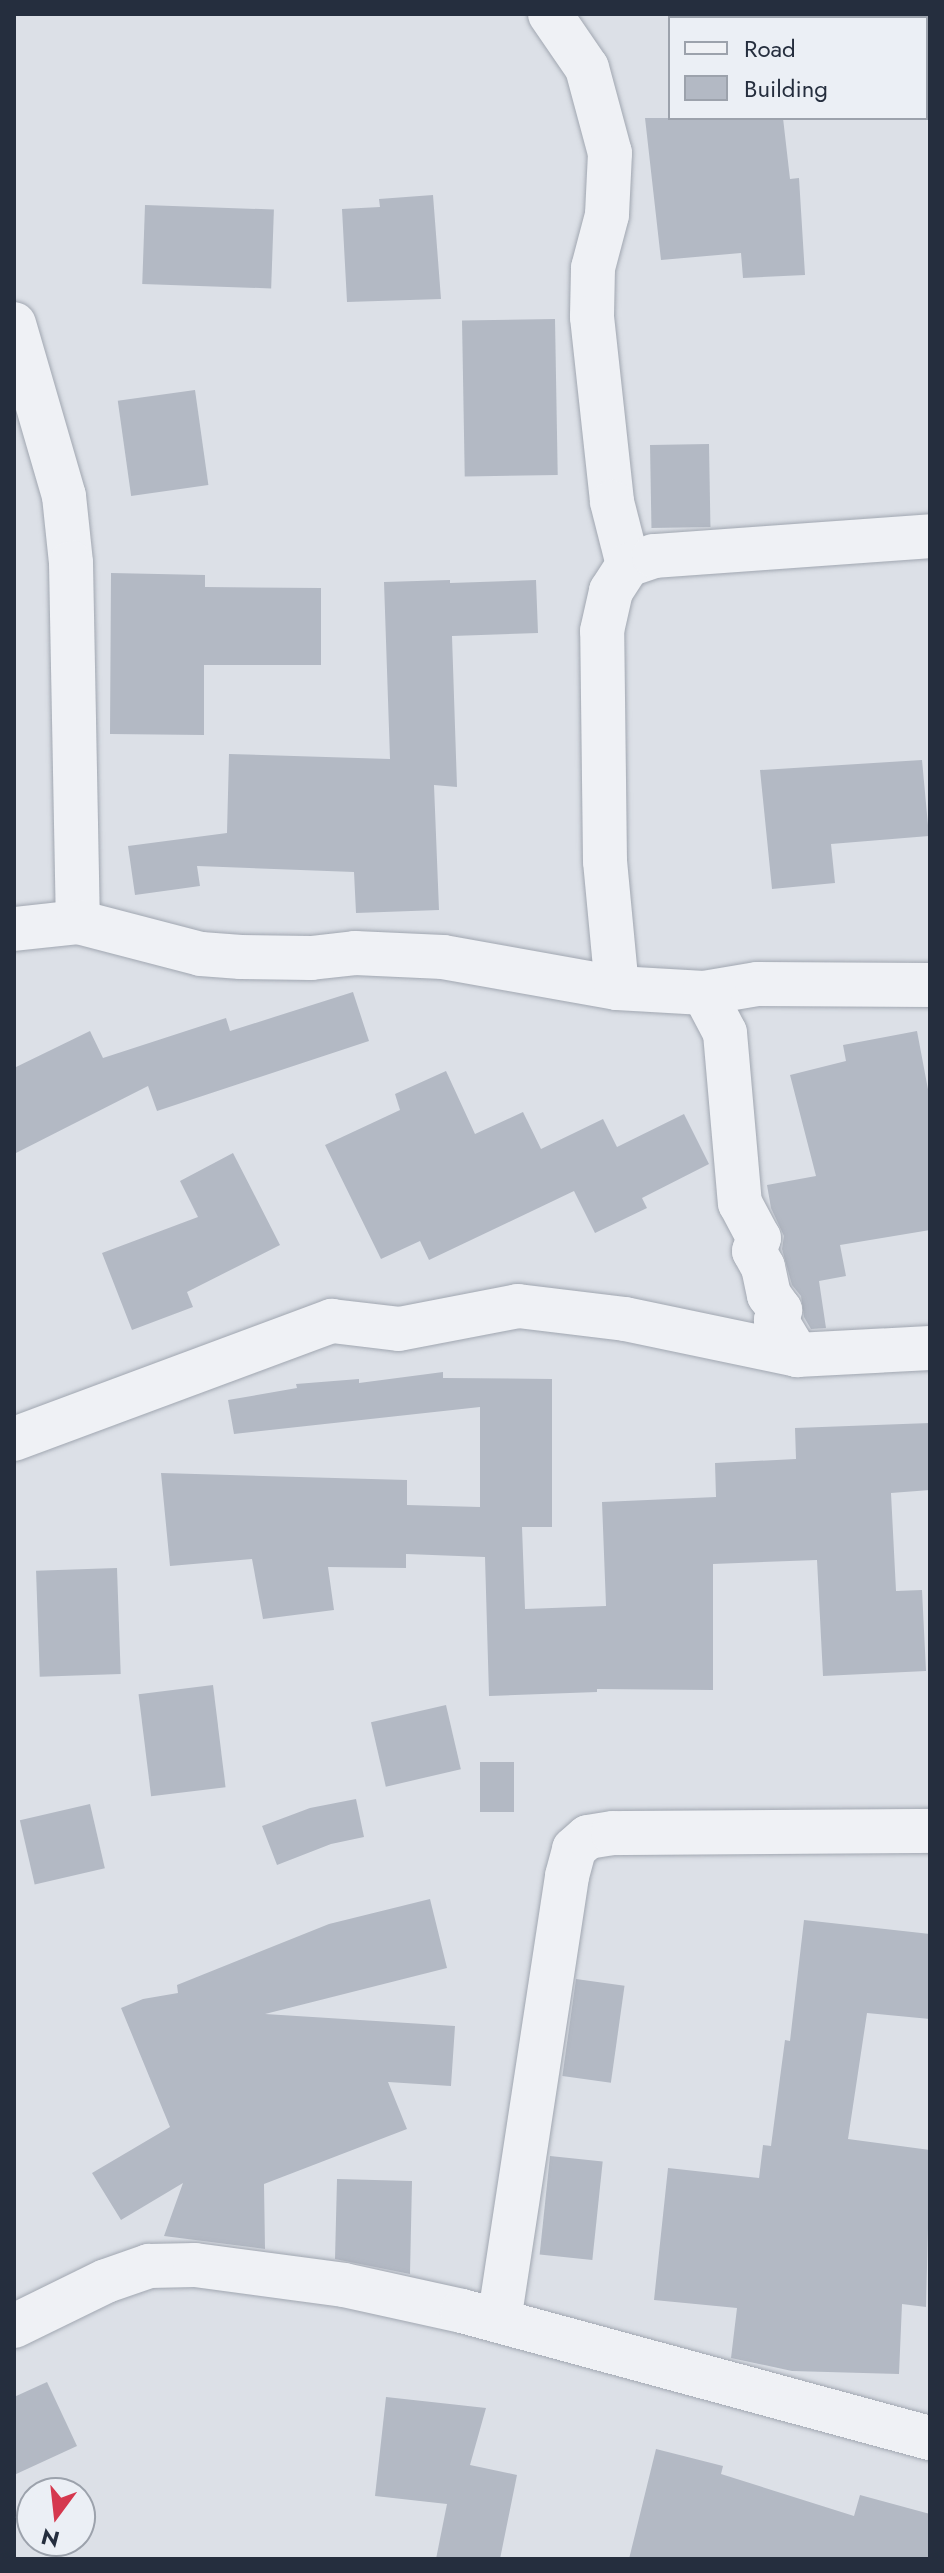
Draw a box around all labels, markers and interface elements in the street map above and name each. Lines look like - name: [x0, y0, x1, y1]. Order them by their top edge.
- legend: [668, 16, 928, 120]
- text: Road: [744, 31, 796, 66]
- text: Building: [744, 71, 828, 106]
- north arrow: [16, 2477, 96, 2557]
- text: N: [38, 2521, 63, 2556]

